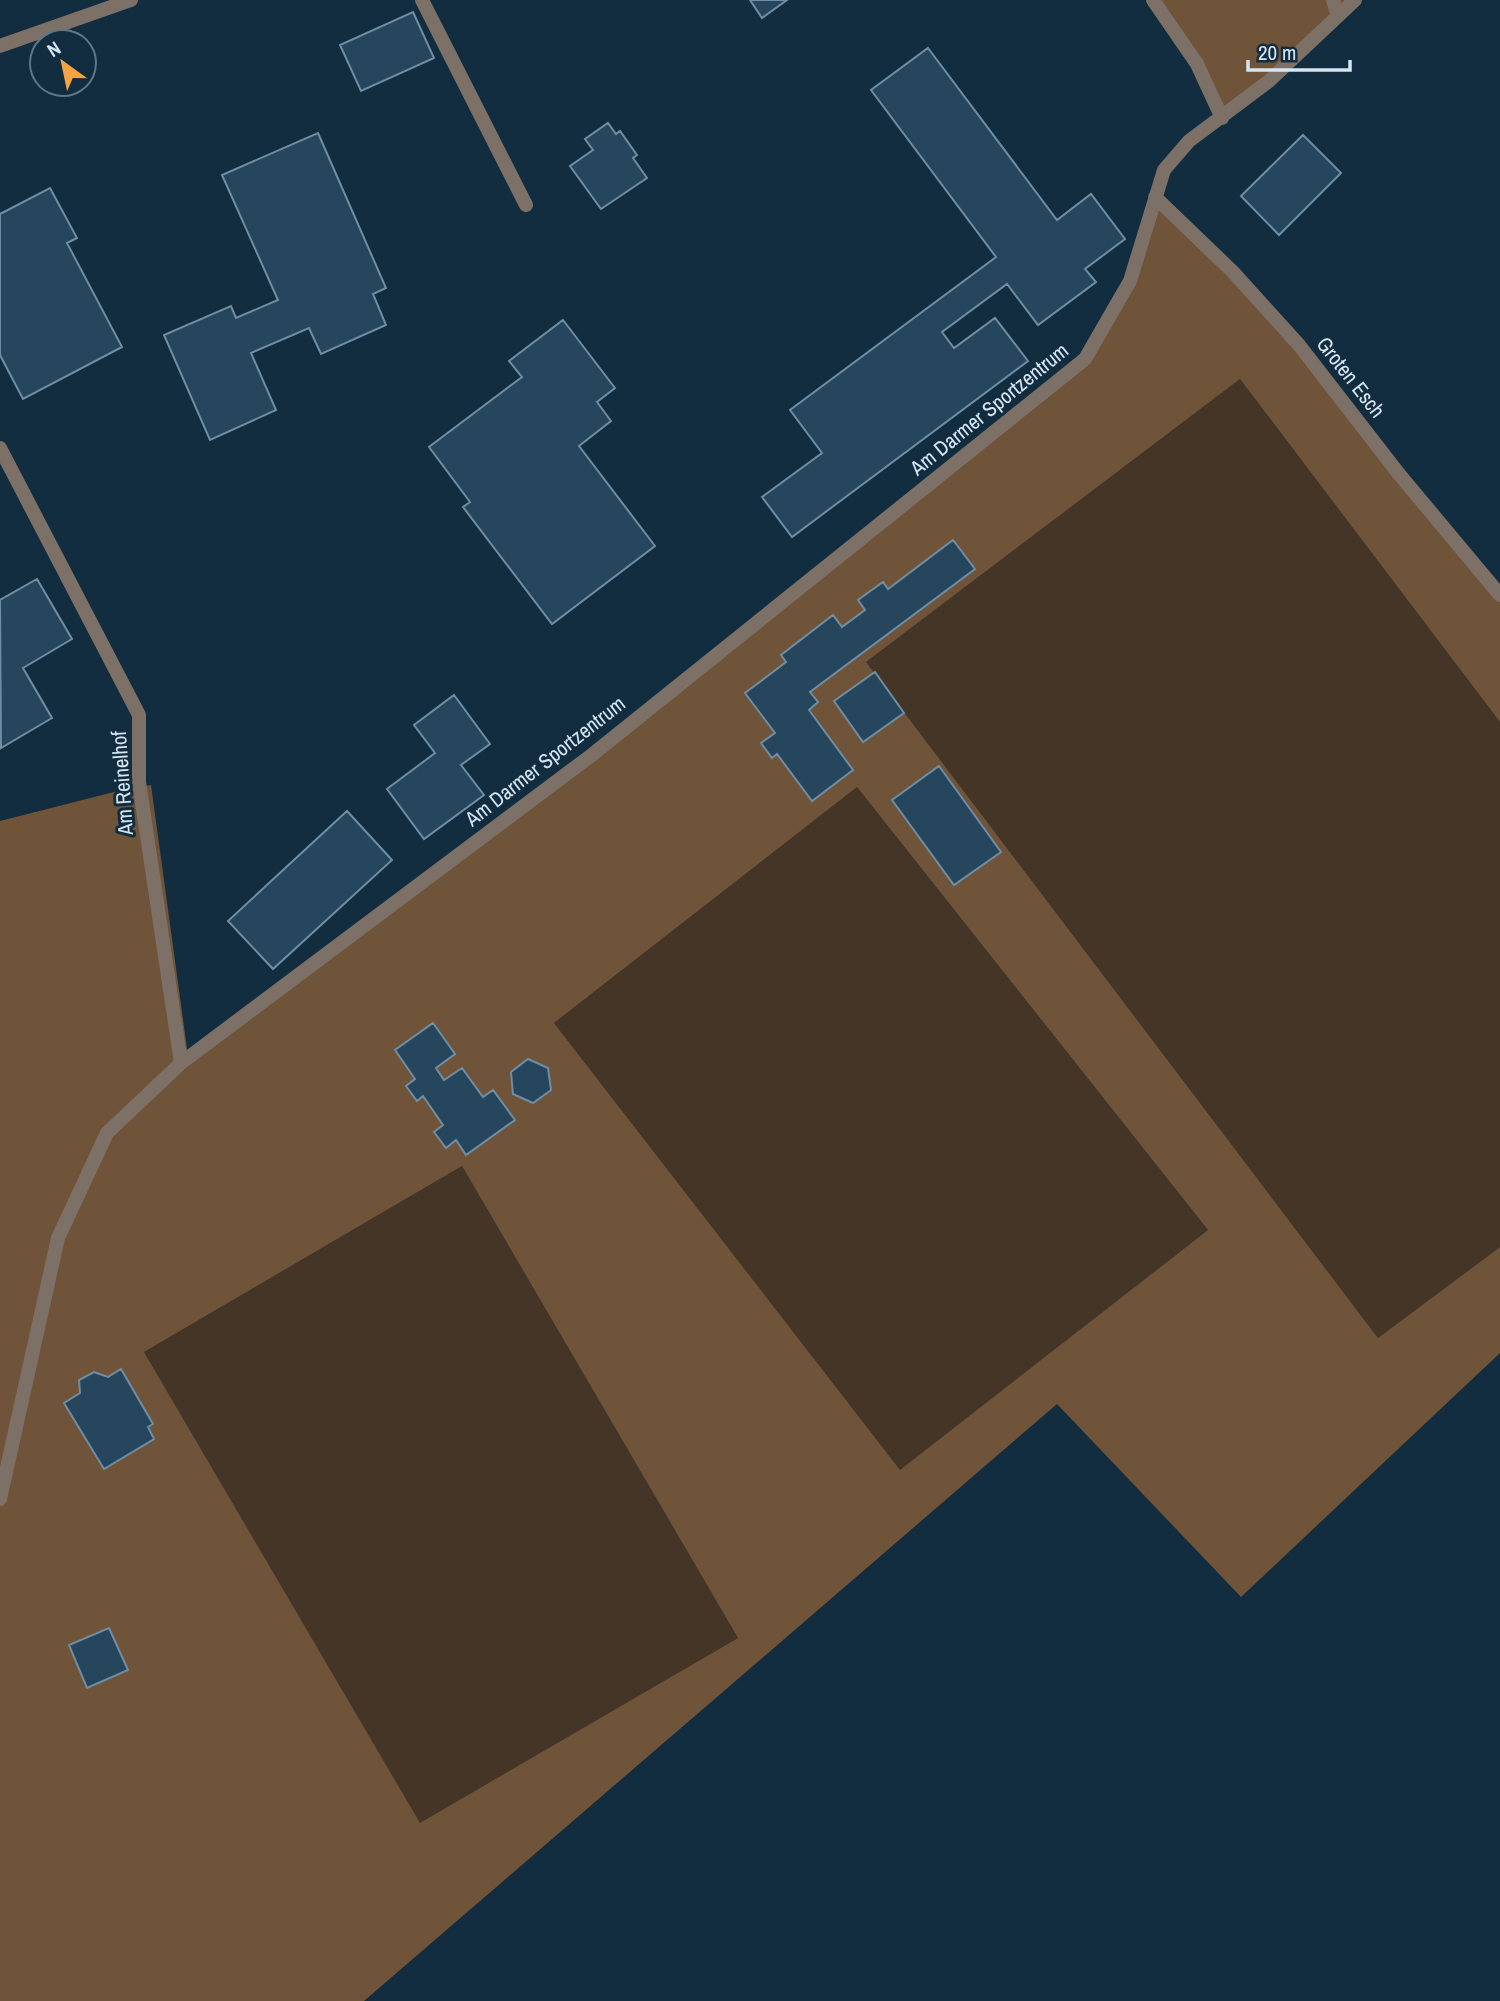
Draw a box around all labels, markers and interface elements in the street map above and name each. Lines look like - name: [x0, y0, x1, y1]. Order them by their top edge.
- north arrow: [28, 28, 98, 98]
- scale bar: [1248, 28, 1350, 72]
- text: N: [42, 35, 66, 63]
- text: 20 m: [1258, 38, 1296, 67]
- street label: Groten Esch: [1310, 330, 1392, 424]
- street label: Am Darmer Sportzentrum: [903, 336, 1074, 483]
- street label: Am Darmer Sportzentrum: [458, 689, 631, 833]
- street label: Am Reinelhof: [104, 730, 140, 837]

